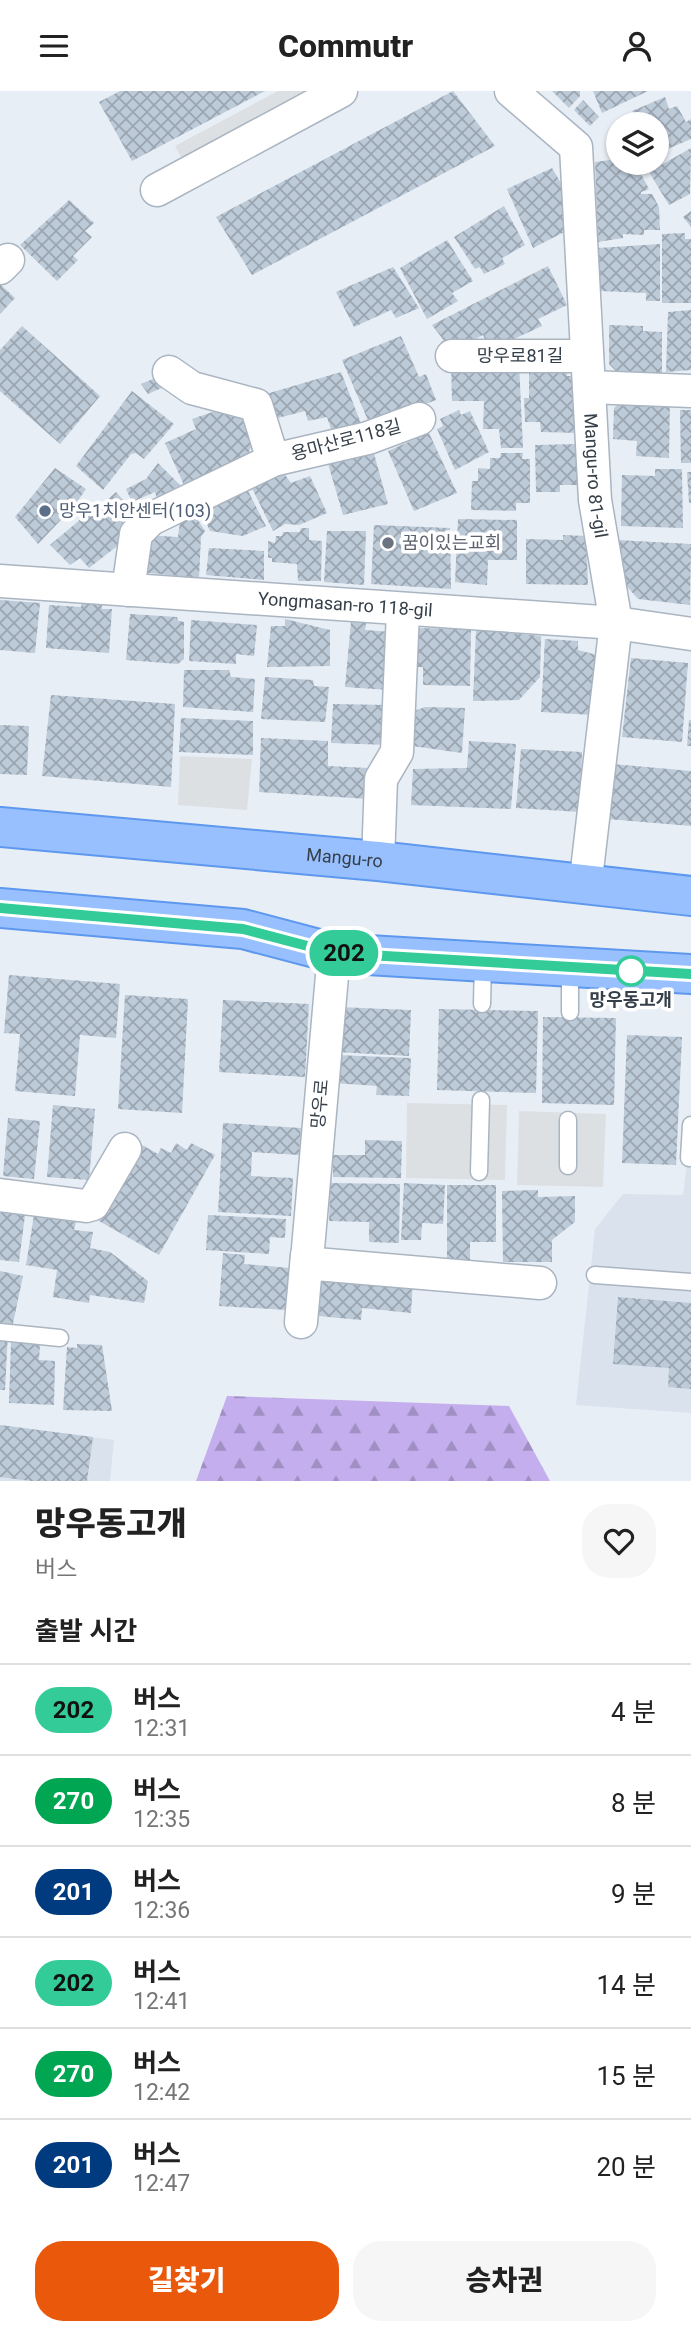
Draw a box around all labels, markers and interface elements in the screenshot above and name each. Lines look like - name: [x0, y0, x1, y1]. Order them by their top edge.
- icon: menu: [35, 27, 73, 65]
- text: Commutr: [278, 27, 413, 65]
- icon: person: [618, 27, 656, 65]
- map controls: [606, 112, 669, 175]
- button: layers: [606, 112, 669, 175]
- street label: 망우로81길: [477, 345, 563, 366]
- street label: Mangu-ro 81-gil: [580, 413, 612, 539]
- street label: 용마산로118길: [289, 415, 403, 464]
- place label: 망우1치안센터(103): [59, 500, 211, 522]
- marker: 망우1치안센터(103): [37, 503, 53, 519]
- place label: 꿈이있는교회: [402, 532, 501, 553]
- marker: 꿈이있는교회: [380, 535, 396, 551]
- street label: Yongmasan-ro 118-gil: [257, 588, 433, 620]
- street label: Mangu-ro: [306, 844, 384, 871]
- line badge: 202: [304, 930, 384, 976]
- text: 202: [323, 939, 365, 967]
- marker: 망우동고개: [616, 956, 646, 986]
- place label: 망우동고개: [590, 989, 672, 1010]
- street label: 망우로: [307, 1078, 332, 1130]
- text: 망우동고개: [35, 1504, 187, 1543]
- button: heart: [582, 1504, 656, 1578]
- text: 버스: [35, 1556, 77, 1583]
- text: 출발 시간: [35, 1616, 137, 1646]
- text: 버스: [133, 1684, 181, 1714]
- text: 202: [53, 1696, 94, 1724]
- text: 4 분: [611, 1697, 656, 1727]
- text: 12:31: [133, 1715, 190, 1742]
- text: 버스: [133, 1775, 181, 1805]
- text: 270: [53, 1787, 94, 1815]
- text: 8 분: [611, 1788, 656, 1818]
- text: 12:35: [133, 1806, 190, 1833]
- text: 버스: [133, 1866, 181, 1896]
- text: 201: [53, 1878, 94, 1906]
- text: 9 분: [611, 1879, 656, 1909]
- text: 12:36: [133, 1897, 190, 1924]
- text: 버스: [133, 1957, 181, 1987]
- text: 202: [53, 1969, 94, 1997]
- text: 14 분: [596, 1970, 656, 2000]
- text: 12:41: [133, 1988, 190, 2015]
- text: 버스: [133, 2048, 181, 2078]
- text: 270: [53, 2060, 94, 2088]
- text: 15 분: [596, 2061, 656, 2091]
- text: 12:42: [133, 2079, 190, 2106]
- text: 버스: [133, 2139, 181, 2169]
- text: 201: [53, 2151, 94, 2179]
- text: 20 분: [596, 2152, 656, 2182]
- text: 12:47: [133, 2170, 190, 2197]
- button: 길찾기: [35, 2241, 339, 2321]
- button: 승차권: [353, 2241, 656, 2321]

